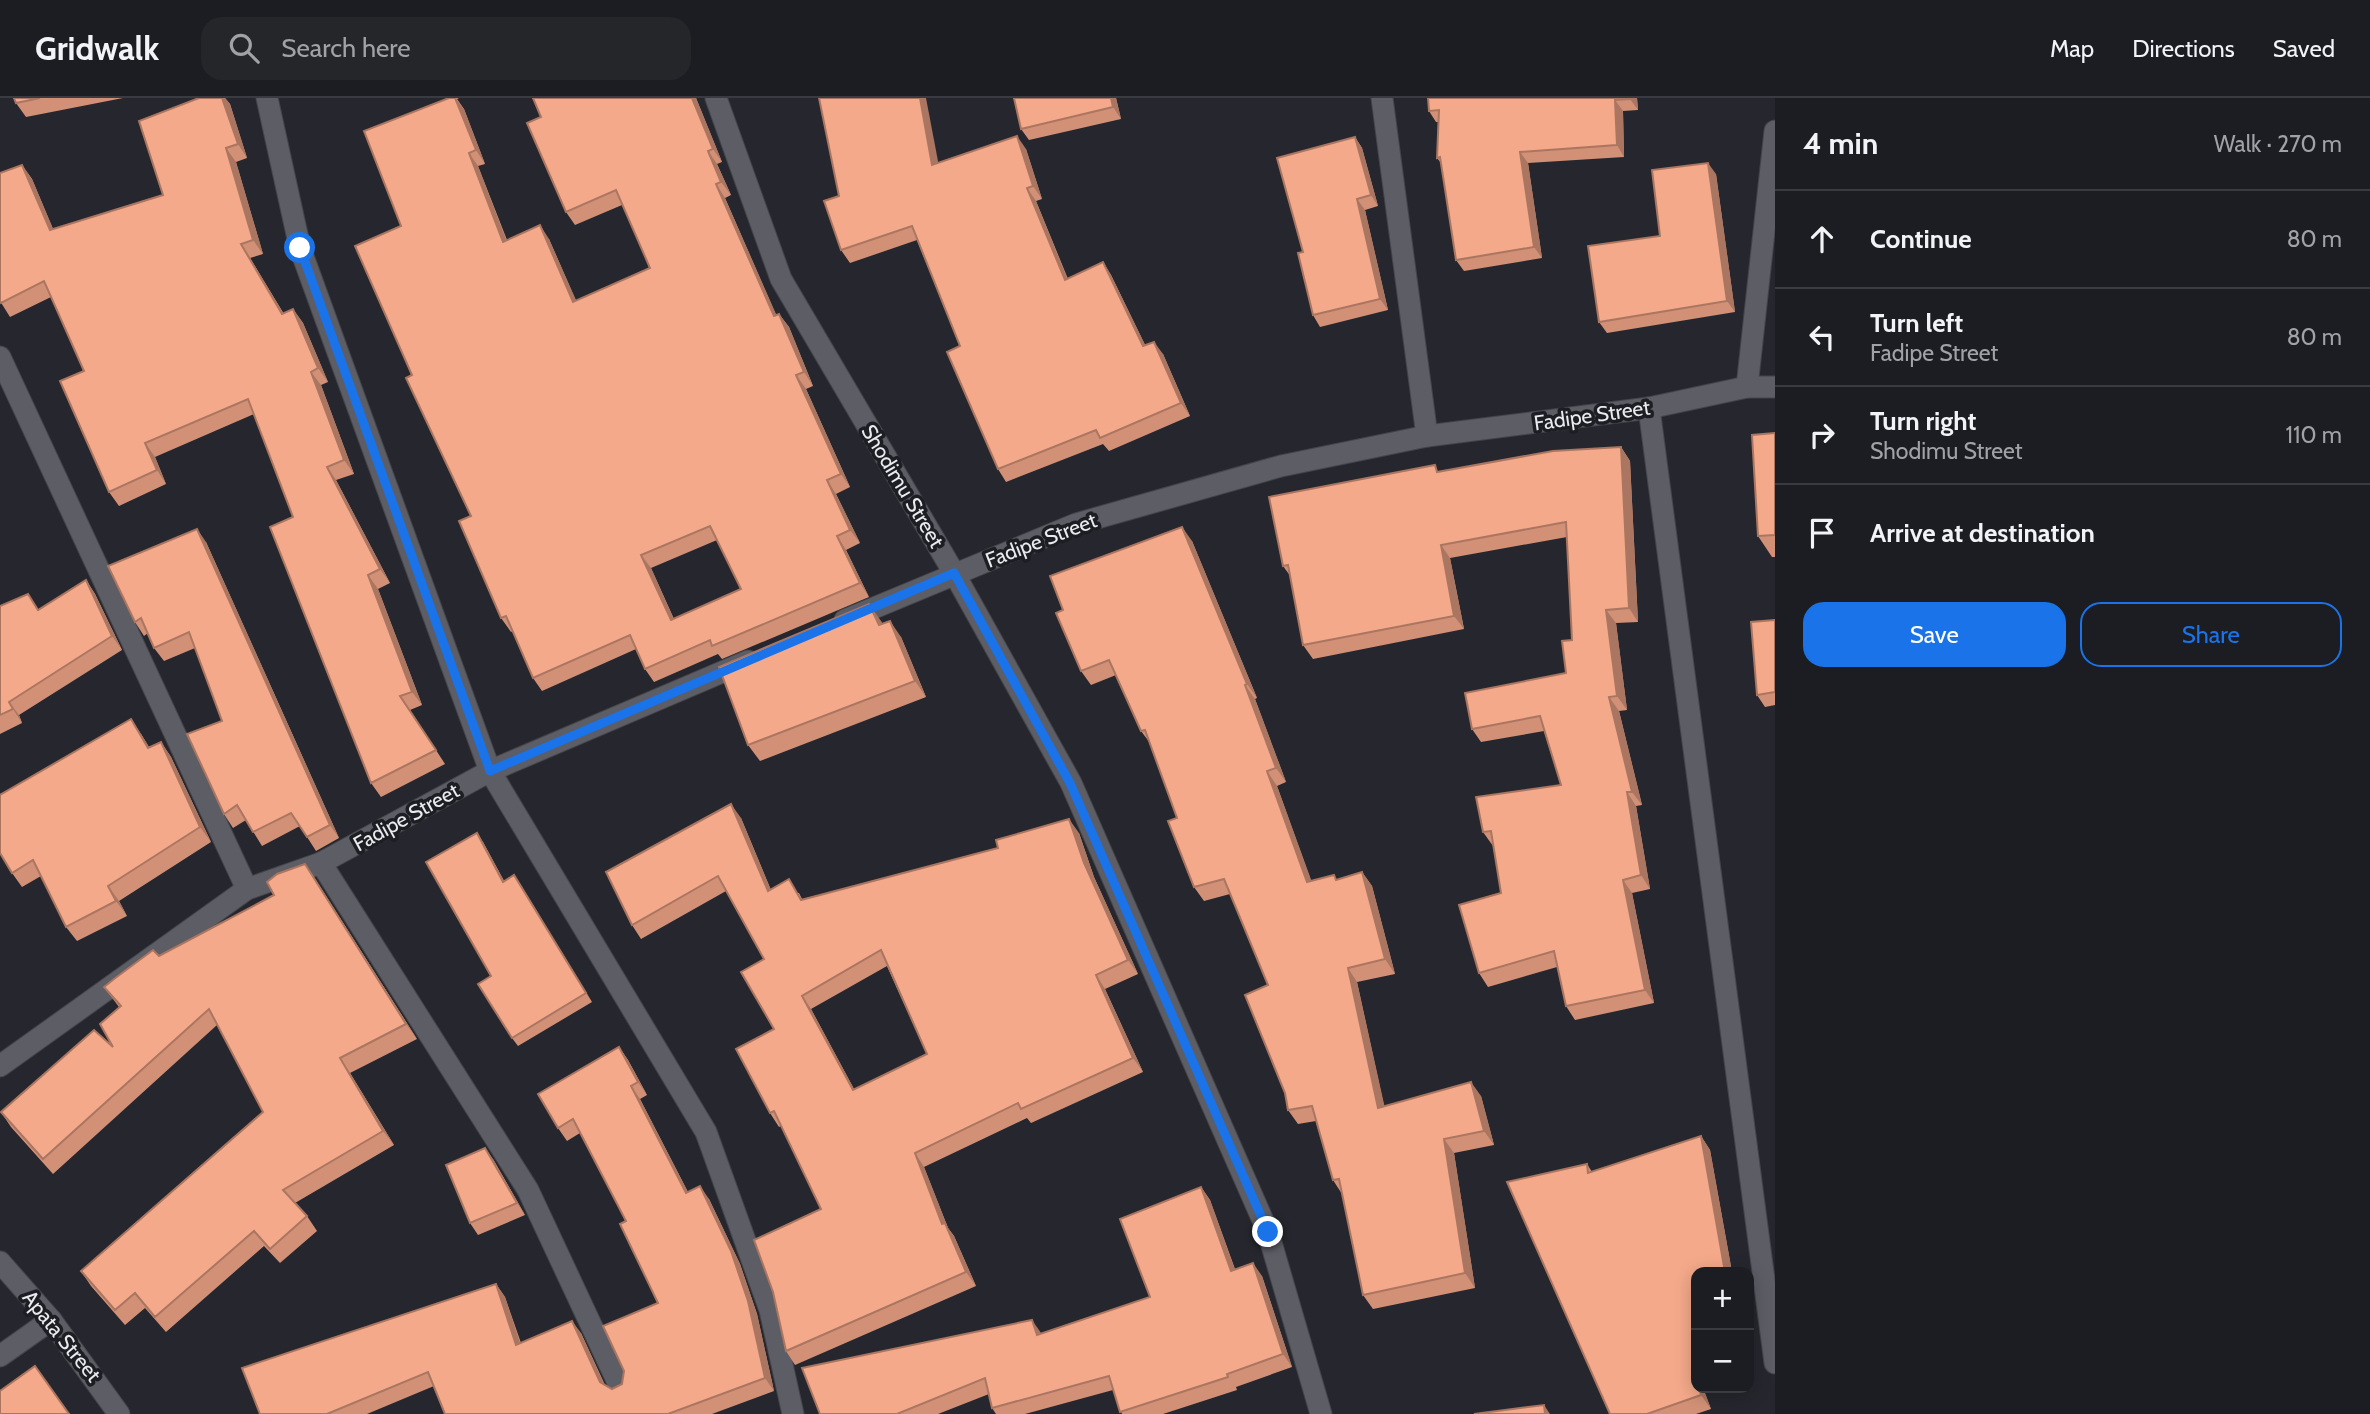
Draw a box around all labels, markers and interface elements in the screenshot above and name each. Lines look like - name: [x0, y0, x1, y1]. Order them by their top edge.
- search box: [201, 17, 691, 80]
- text: Gridwalk: [35, 28, 159, 68]
- icon: search: [225, 29, 263, 67]
- text: Search here: [281, 32, 410, 64]
- text: Map: [2050, 34, 2094, 63]
- text: Directions: [2132, 34, 2235, 63]
- text: Saved: [2273, 34, 2335, 63]
- text: 4 min: [1803, 125, 1878, 162]
- text: Walk · 270 m: [2214, 130, 2342, 158]
- icon: ahead: [1803, 220, 1841, 258]
- text: Continue: [1870, 223, 1972, 255]
- text: 80 m: [2287, 225, 2342, 253]
- route start: [284, 232, 315, 263]
- text: Turn left: [1870, 307, 1963, 339]
- icon: left: [1803, 318, 1841, 356]
- text: 80 m: [2287, 323, 2342, 351]
- text: Fadipe Street: [1870, 339, 1998, 367]
- street label: Fadipe Street: [1532, 394, 1652, 436]
- text: Turn right: [1870, 405, 1976, 437]
- icon: right: [1803, 416, 1841, 454]
- street label: Shodimu Street: [856, 420, 950, 552]
- text: 110 m: [2286, 421, 2342, 449]
- text: Shodimu Street: [1870, 437, 2023, 465]
- street label: Fadipe Street: [982, 507, 1100, 573]
- icon: arrive: [1803, 514, 1841, 552]
- text: Arrive at destination: [1870, 517, 2095, 549]
- button: Save: [1803, 602, 2066, 667]
- button: Share: [2080, 602, 2342, 667]
- street label: Fadipe Street: [349, 778, 463, 856]
- route end: [1252, 1216, 1283, 1247]
- map controls: [1691, 1267, 1754, 1393]
- button: +: [1691, 1267, 1754, 1330]
- street label: Apata Street: [18, 1285, 106, 1387]
- button: −: [1691, 1330, 1754, 1393]

